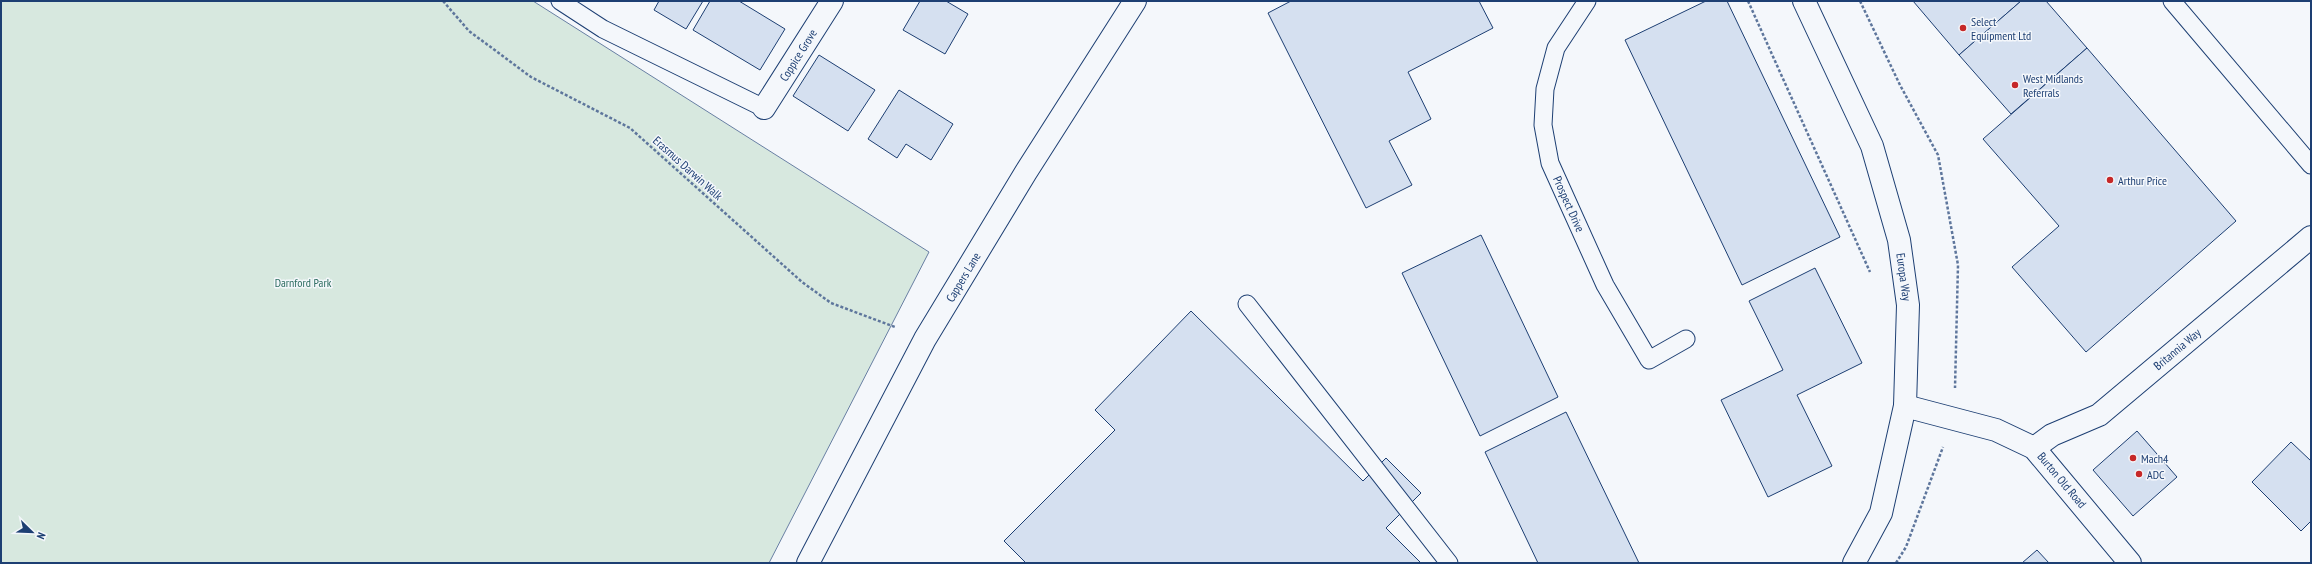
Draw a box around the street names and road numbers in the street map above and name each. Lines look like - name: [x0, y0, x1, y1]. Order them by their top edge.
- street label: Coppice Grove: [776, 26, 820, 84]
- street label: Erasmus Darwin Walk: [650, 133, 726, 203]
- street label: Prospect Drive: [1550, 174, 1588, 234]
- street label: Cappers Lane: [942, 249, 984, 305]
- street label: Europa Way: [1893, 252, 1915, 302]
- street label: Britannia Way: [2150, 325, 2204, 373]
- street label: Burton Old Road: [2034, 449, 2090, 511]

